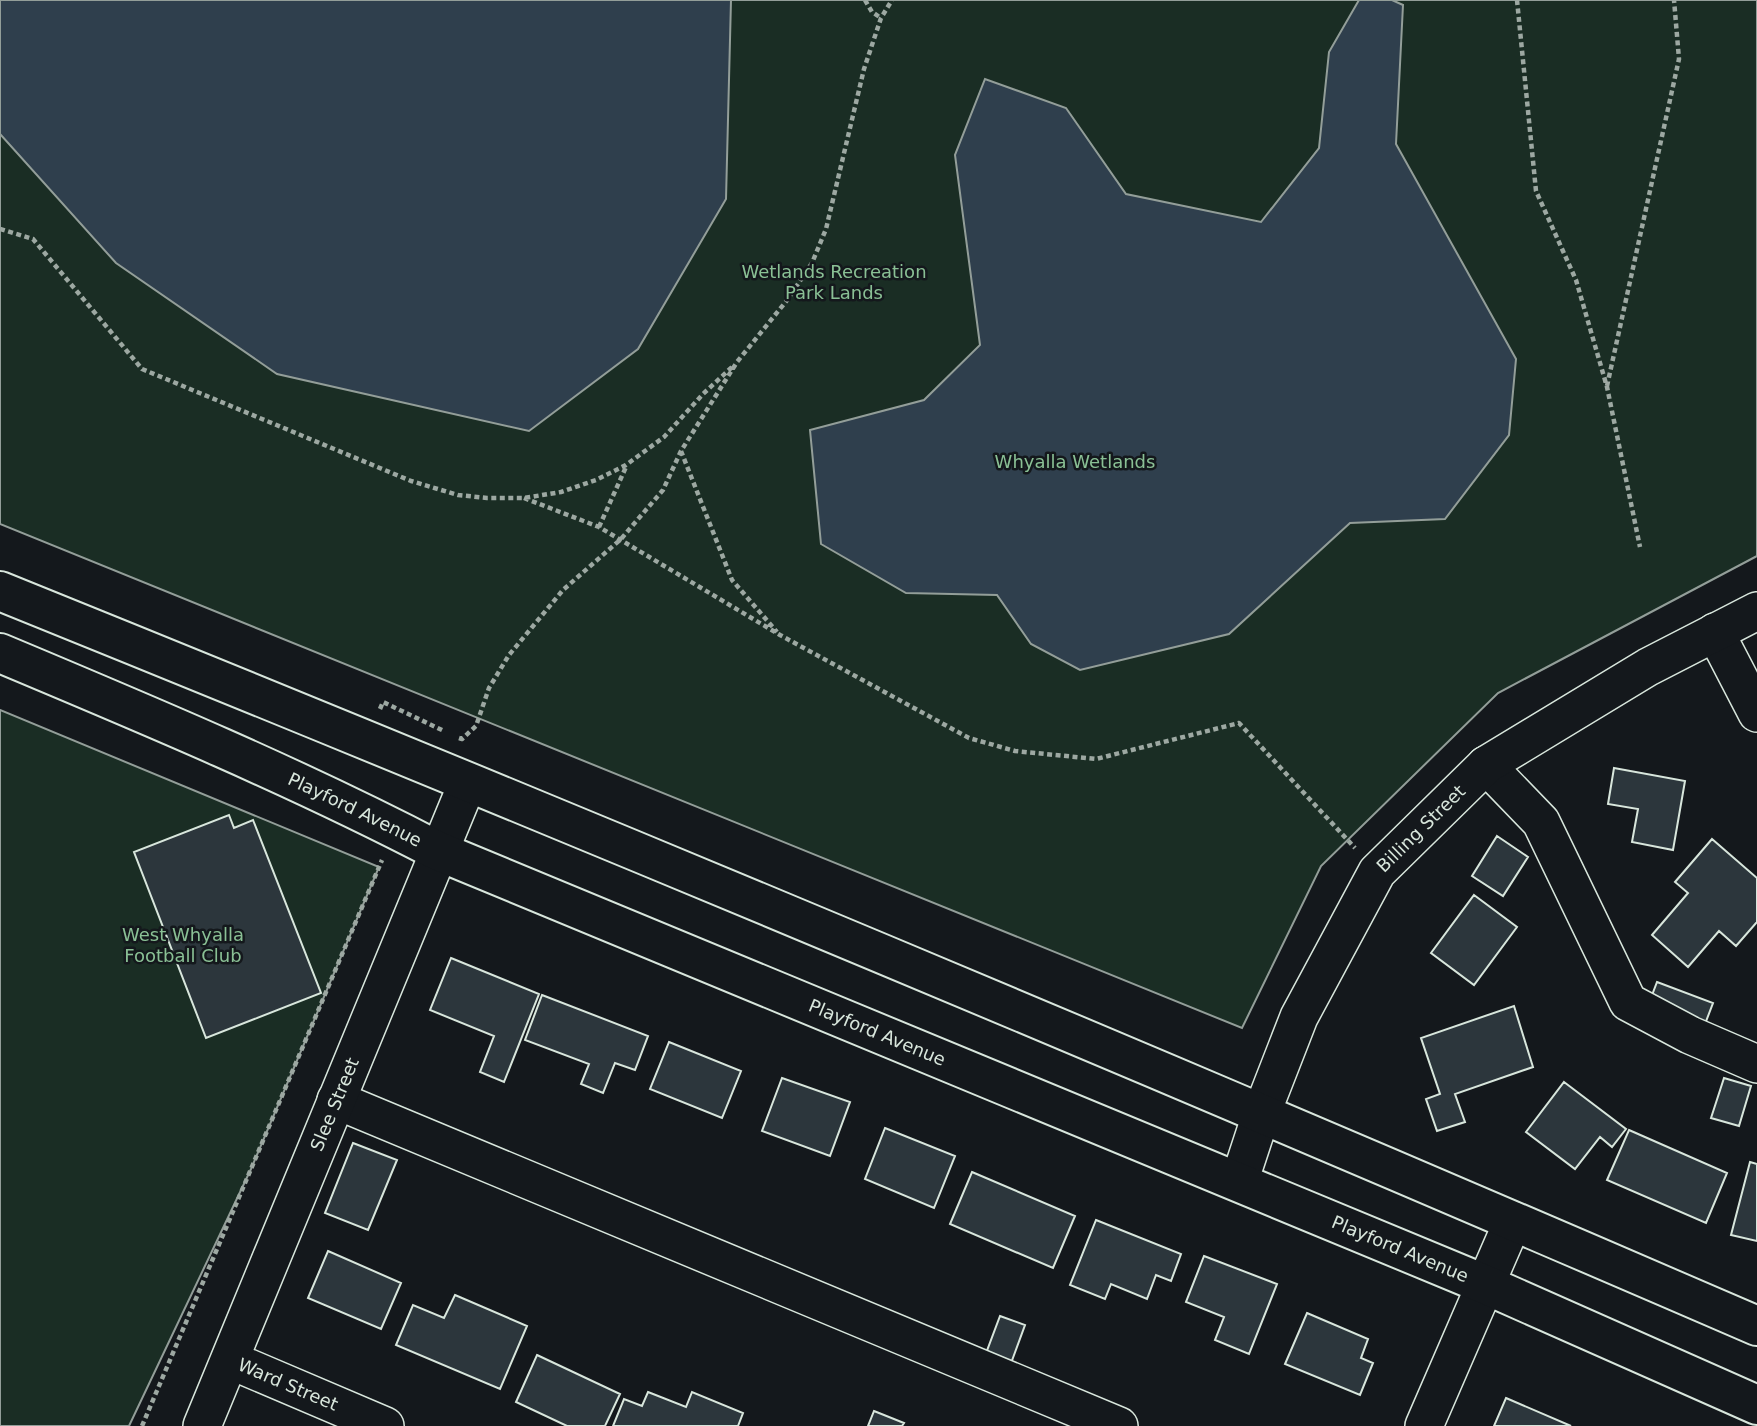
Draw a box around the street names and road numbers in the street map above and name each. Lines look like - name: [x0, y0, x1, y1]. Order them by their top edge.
- street label: Playford Avenue: [285, 768, 425, 851]
- street label: Billing Street: [1372, 780, 1469, 876]
- street label: Playford Avenue: [806, 995, 949, 1070]
- street label: Slee Street: [306, 1054, 363, 1154]
- street label: Playford Avenue: [1329, 1211, 1472, 1286]
- street label: Ward Street: [235, 1354, 341, 1415]

